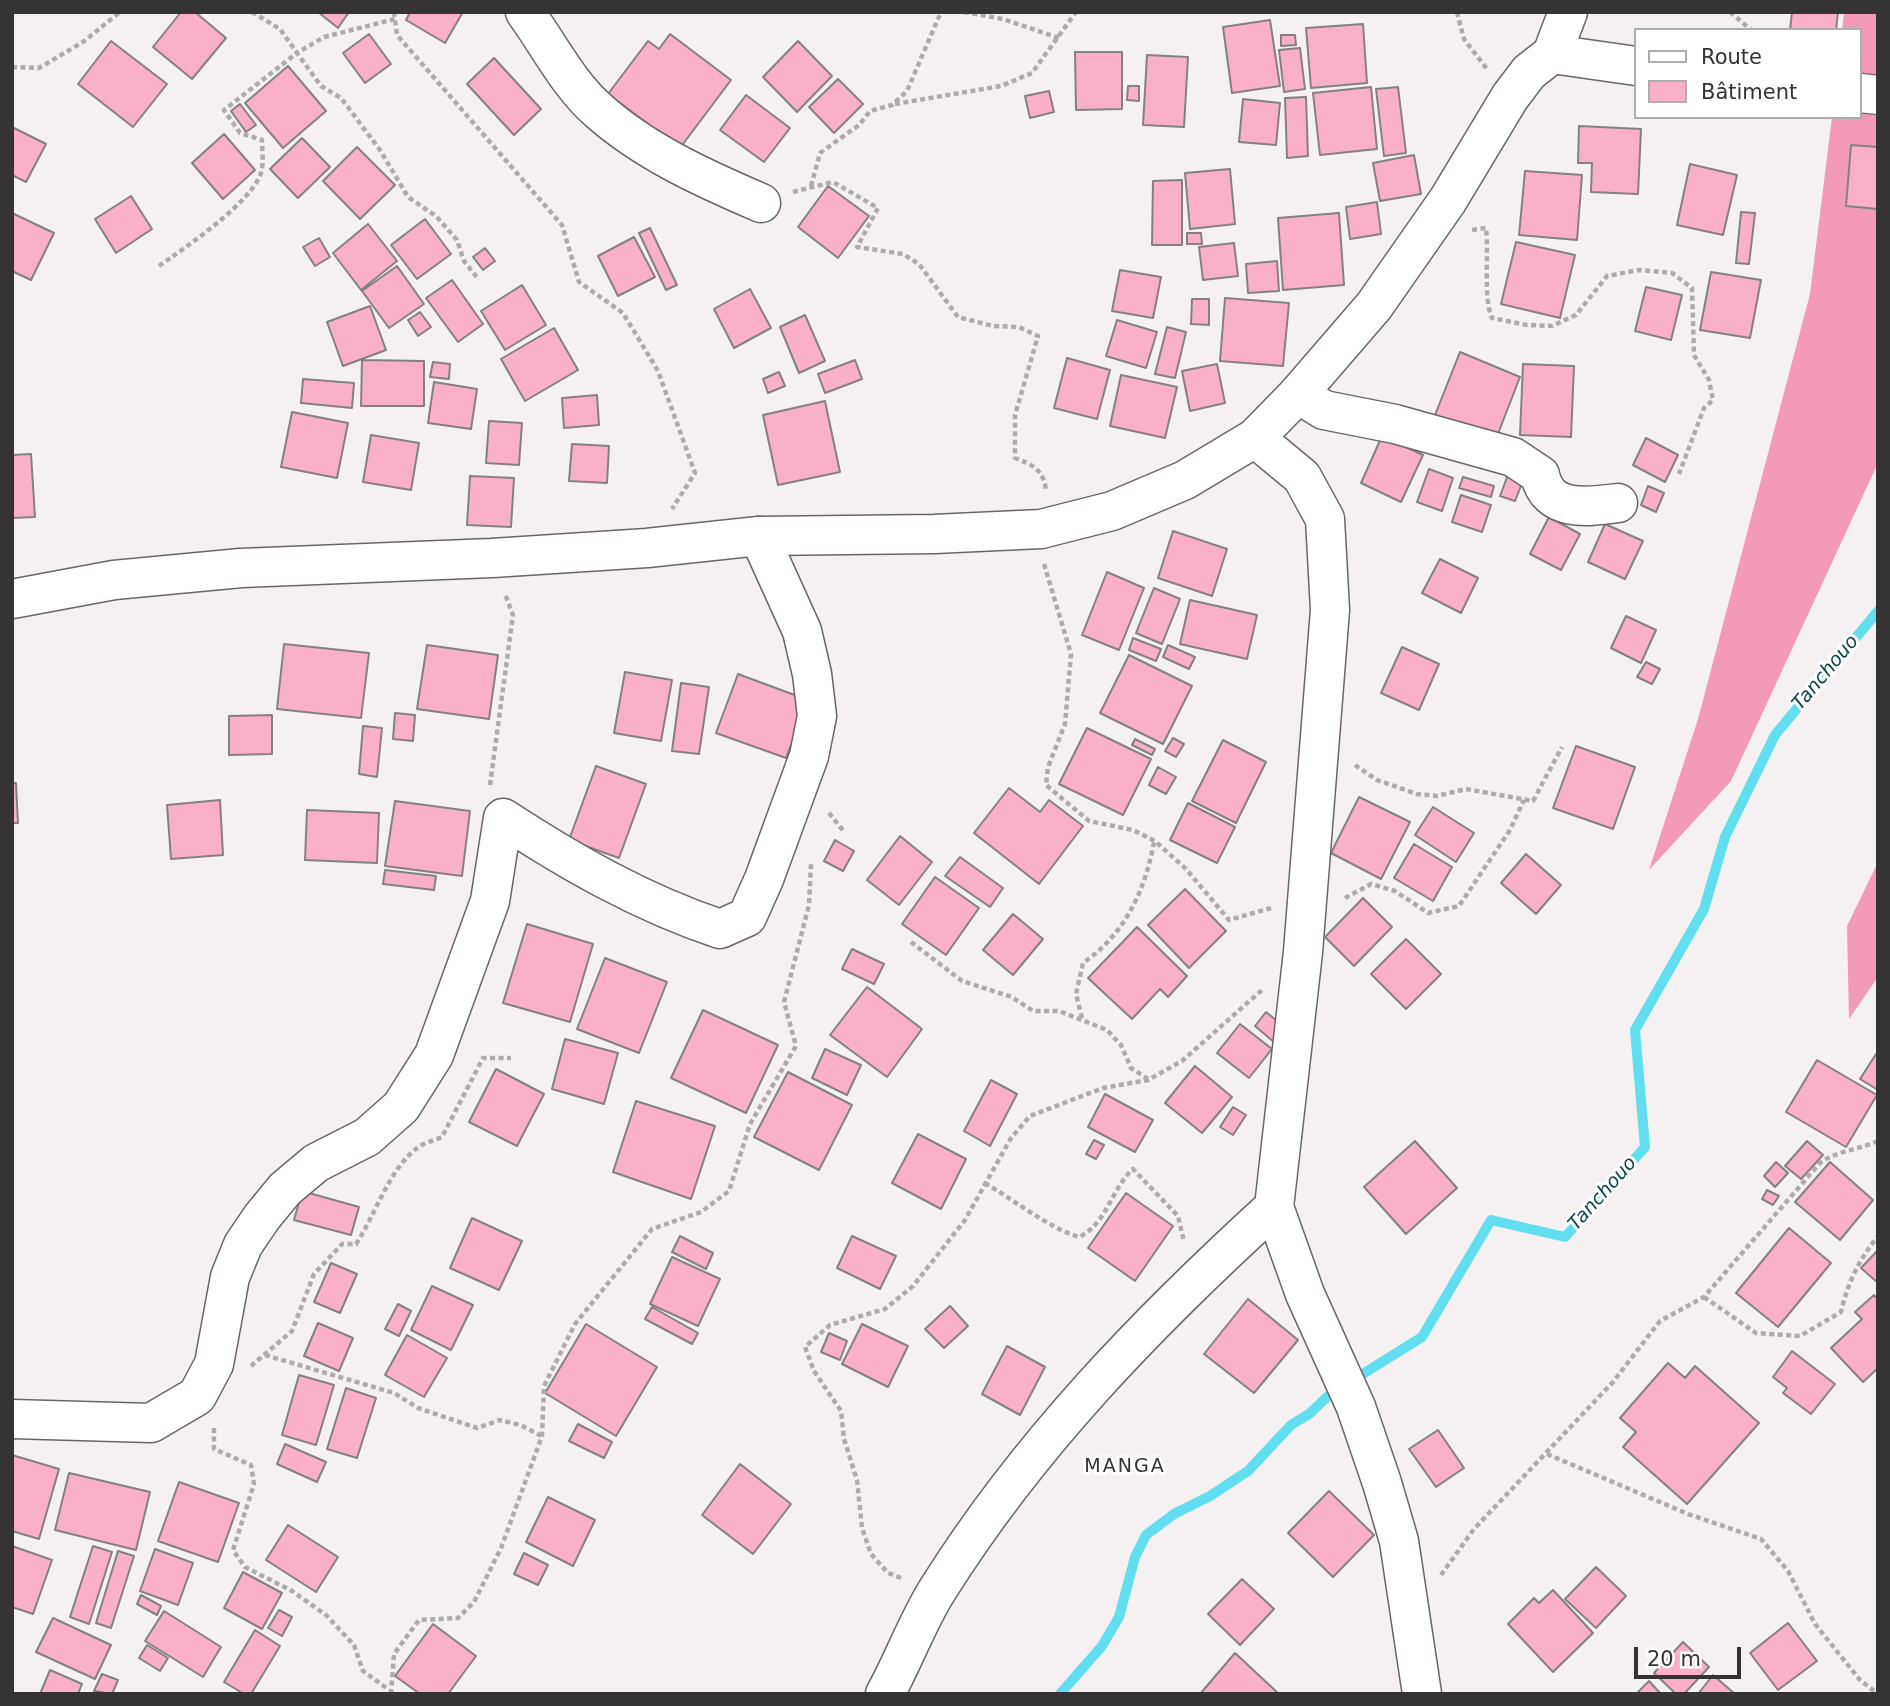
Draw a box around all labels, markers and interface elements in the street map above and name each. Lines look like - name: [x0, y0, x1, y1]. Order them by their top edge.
- legend: [1634, 28, 1862, 119]
- text: Route: [1701, 45, 1762, 69]
- text: Bâtiment: [1701, 80, 1797, 104]
- water label: Tanchouo: [1788, 631, 1864, 715]
- water label: Tanchouo: [1564, 1153, 1642, 1235]
- district label: MANGA: [1085, 1456, 1165, 1478]
- scale bar: [1638, 1632, 1745, 1676]
- text: 20 m: [1647, 1647, 1701, 1671]

